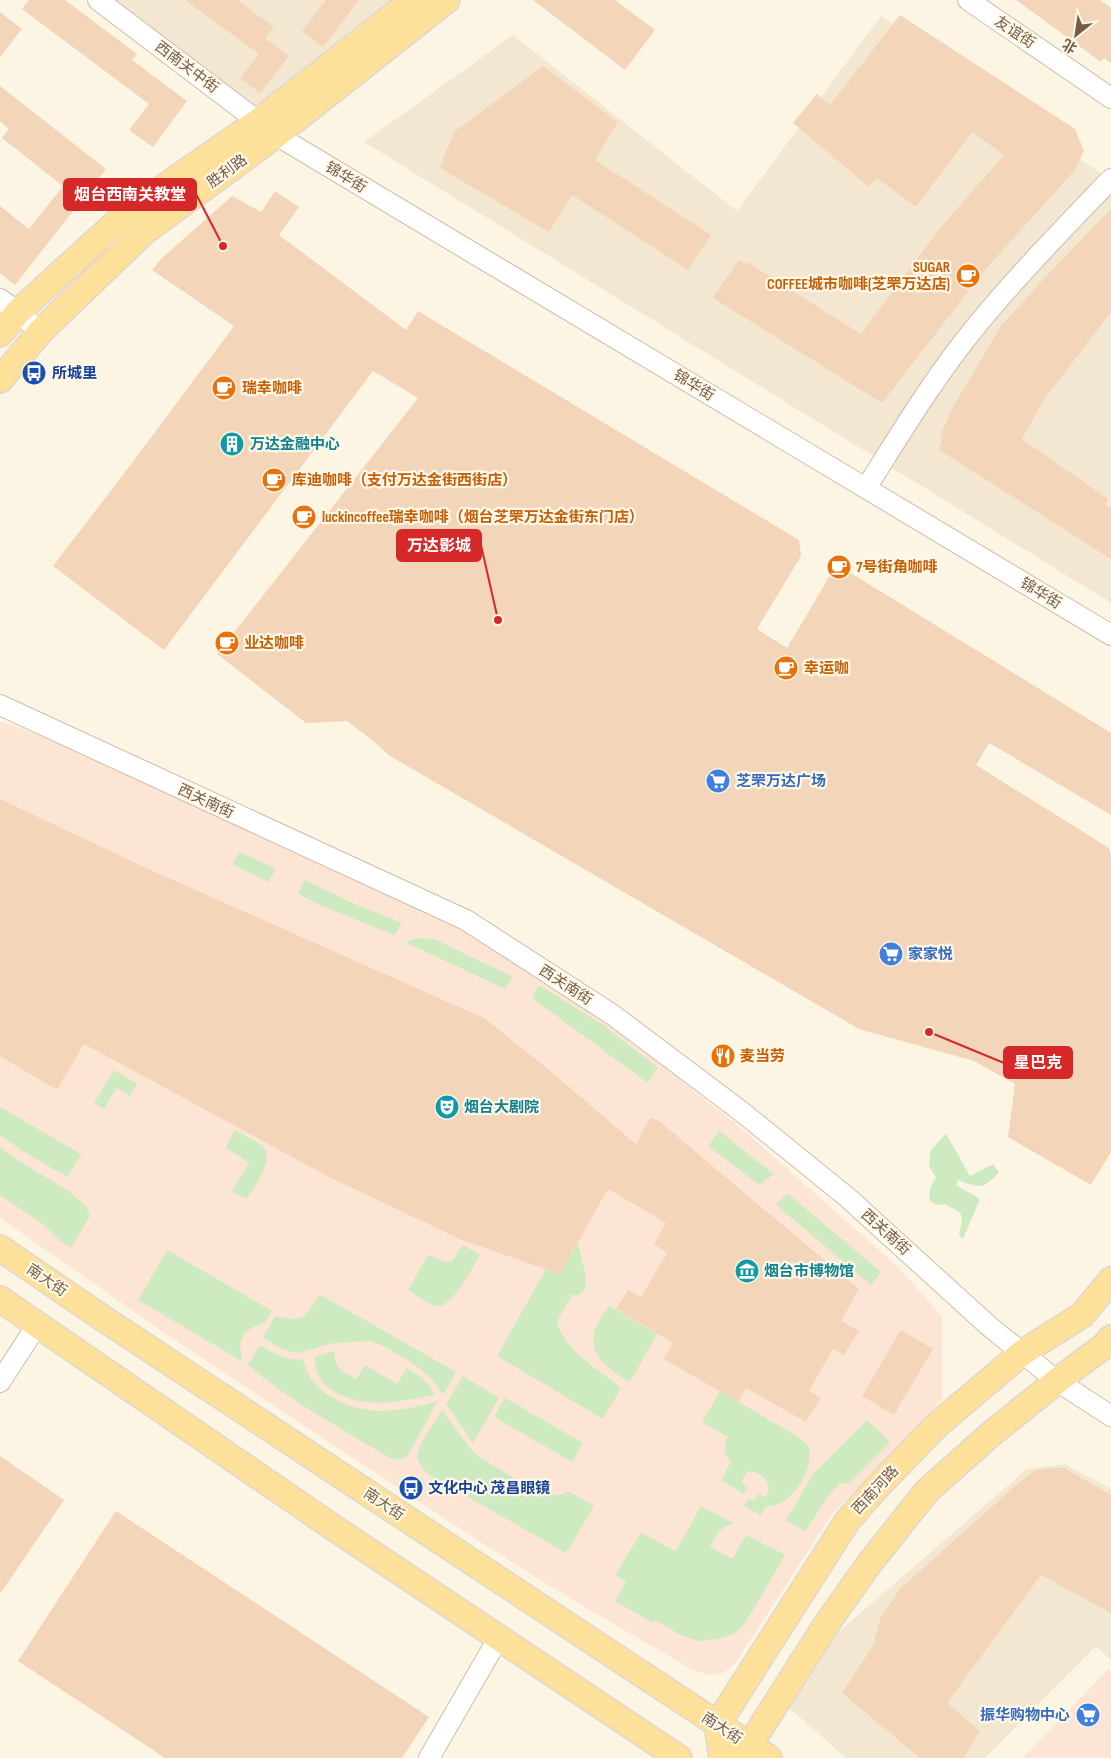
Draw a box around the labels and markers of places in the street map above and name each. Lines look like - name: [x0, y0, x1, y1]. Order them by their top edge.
- callout: 烟台西南关教堂: [64, 179, 196, 210]
- place label: SUGAR COFFEE城市咖啡(芝罘万达店): [767, 258, 951, 294]
- cafe icon: SUGAR COFFEE城市咖啡(芝罘万达店): [955, 263, 981, 289]
- bus stop icon: 所城里: [21, 360, 47, 386]
- place label: 所城里: [52, 364, 97, 383]
- cafe icon: 瑞幸咖啡: [211, 375, 237, 401]
- place label: 瑞幸咖啡: [242, 379, 302, 398]
- building icon: 万达金融中心: [219, 431, 245, 457]
- place label: 万达金融中心: [250, 435, 340, 454]
- cafe icon: 库迪咖啡（支付万达金街西街店）: [261, 467, 287, 493]
- place label: 库迪咖啡（支付万达金街西街店）: [292, 471, 517, 490]
- cafe icon: luckincoffee瑞幸咖啡（烟台芝罘万达金街东门店）: [291, 504, 317, 530]
- place label: luckincoffee瑞幸咖啡（烟台芝罘万达金街东门店）: [322, 508, 644, 527]
- callout: 万达影城: [397, 530, 481, 561]
- cafe icon: 7号街角咖啡: [826, 554, 852, 580]
- place label: 7号街角咖啡: [856, 558, 938, 577]
- cafe icon: 业达咖啡: [214, 630, 240, 656]
- place label: 业达咖啡: [244, 634, 304, 653]
- cafe icon: 幸运咖: [773, 655, 799, 681]
- place label: 幸运咖: [804, 659, 849, 678]
- supermarket icon: 芝罘万达广场: [705, 768, 731, 794]
- place label: 芝罘万达广场: [736, 772, 826, 791]
- supermarket icon: 家家悦: [878, 941, 904, 967]
- place label: 家家悦: [908, 945, 953, 964]
- restaurant icon: 麦当劳: [710, 1043, 736, 1069]
- place label: 麦当劳: [740, 1047, 785, 1066]
- callout: 星巴克: [1004, 1047, 1072, 1078]
- theatre icon: 烟台大剧院: [434, 1094, 460, 1120]
- place label: 烟台大剧院: [464, 1098, 539, 1117]
- museum icon: 烟台市博物馆: [734, 1258, 760, 1284]
- place label: 烟台市博物馆: [764, 1262, 854, 1281]
- bus stop icon: 文化中心 茂昌眼镜: [398, 1475, 424, 1501]
- place label: 文化中心 茂昌眼镜: [428, 1479, 550, 1498]
- supermarket icon: 振华购物中心: [1075, 1702, 1101, 1728]
- place label: 振华购物中心: [980, 1706, 1070, 1725]

